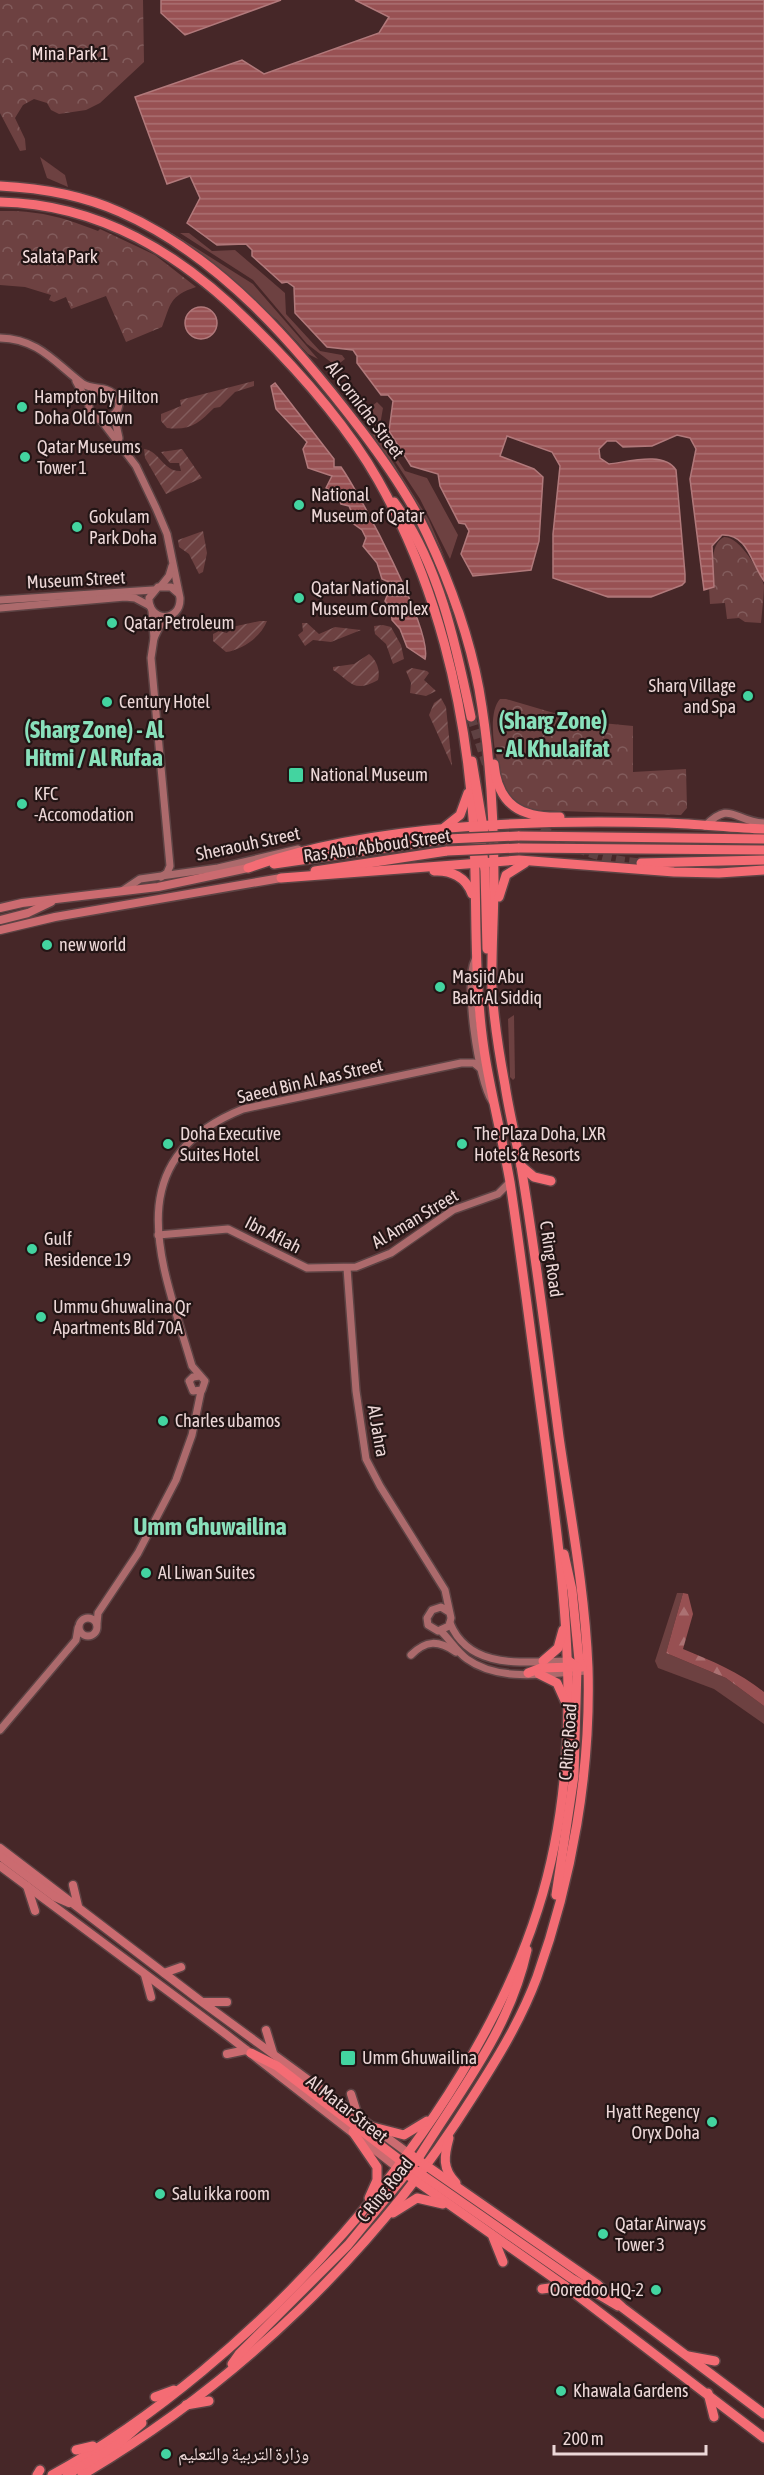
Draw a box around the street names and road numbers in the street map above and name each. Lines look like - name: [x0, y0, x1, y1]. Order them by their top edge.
- street label: Al Corniche Street: [322, 357, 409, 462]
- street label: Museum Street: [26, 566, 126, 593]
- street label: Sheraouh Street: [194, 822, 302, 865]
- street label: Ras Abu Abboud Street: [302, 825, 452, 866]
- street label: Saeed Bin Al Aas Street: [235, 1054, 385, 1107]
- street label: Al Aman Street: [368, 1185, 462, 1253]
- street label: Ibn Aflah: [242, 1212, 305, 1258]
- street label: C Ring Road: [536, 1219, 567, 1299]
- street label: Al Jahra: [364, 1403, 393, 1458]
- street label: C Ring Road: [554, 1703, 581, 1781]
- street label: Al Matar Street: [303, 2070, 392, 2147]
- street label: C Ring Road: [352, 2153, 417, 2226]

